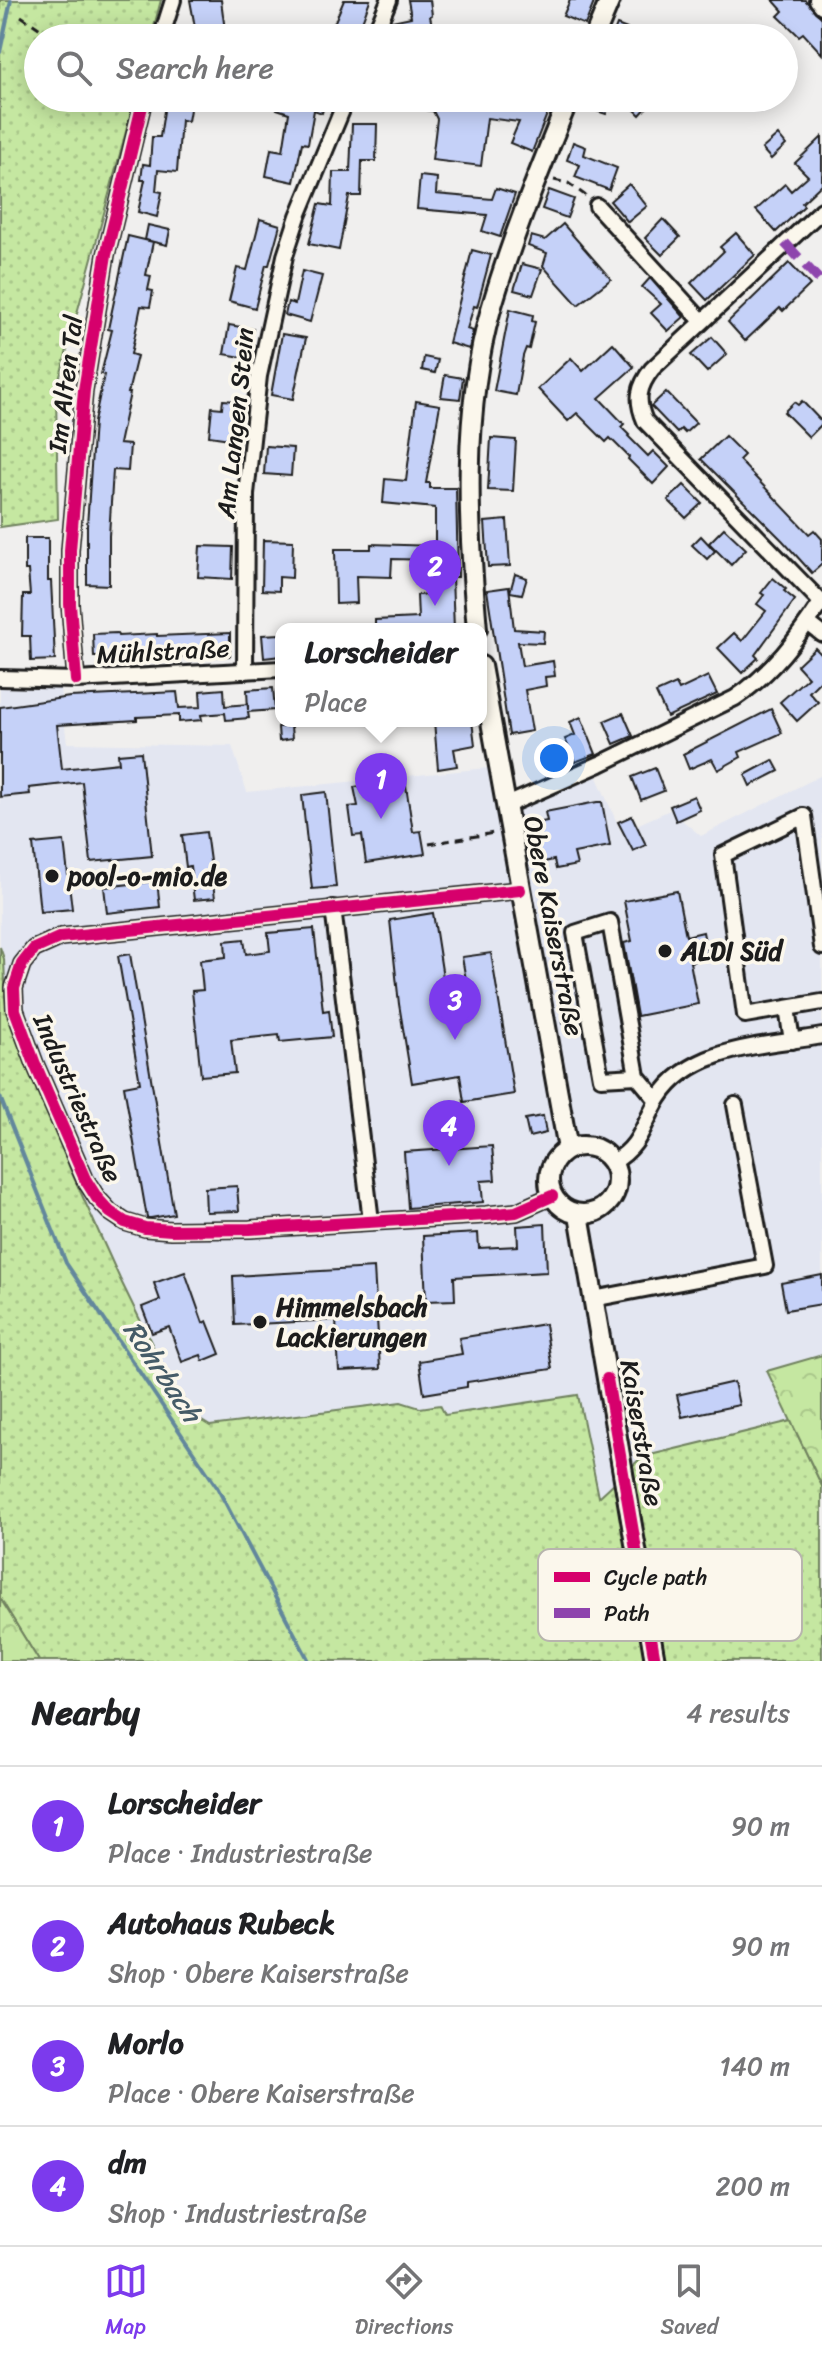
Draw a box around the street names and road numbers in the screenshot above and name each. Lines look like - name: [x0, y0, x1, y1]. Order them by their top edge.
- street label: Im Alten Tal: [34, 312, 96, 457]
- street label: Am Langen Stein: [202, 325, 268, 522]
- street label: Mühlstraße: [95, 625, 231, 677]
- street label: Obere Kaiserstraße: [510, 812, 598, 1040]
- street label: Industriestraße: [20, 1005, 136, 1190]
- street label: Kaiserstraße: [606, 1356, 678, 1510]

